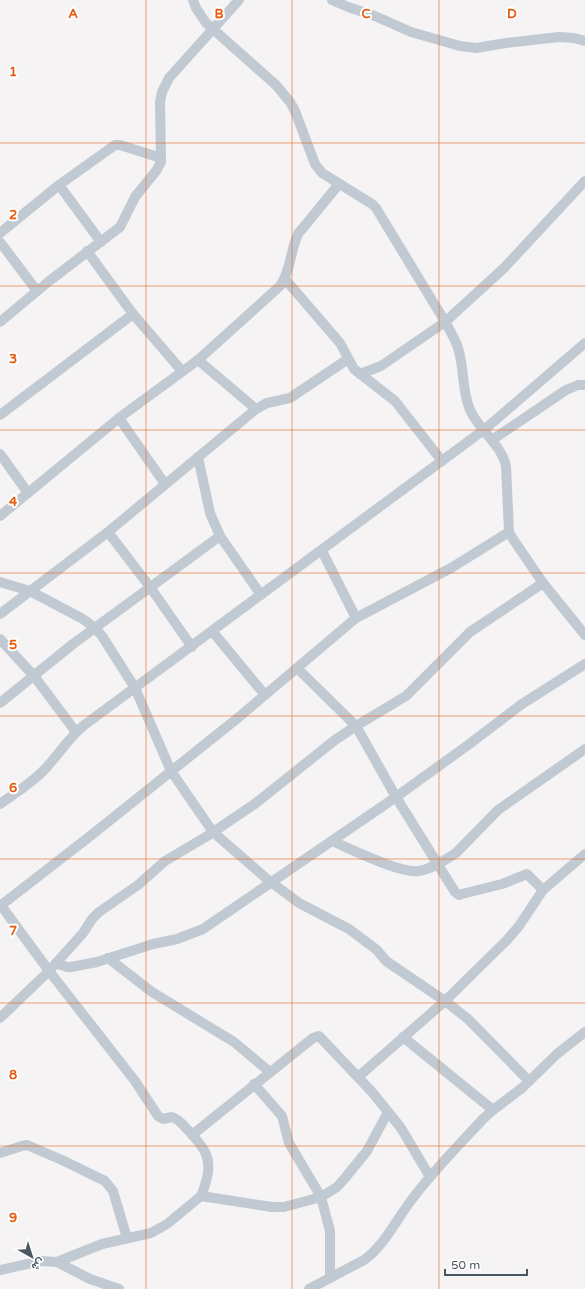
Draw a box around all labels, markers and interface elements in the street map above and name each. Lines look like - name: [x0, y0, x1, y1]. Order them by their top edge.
- text: A: [68, 6, 78, 22]
- text: B: [214, 6, 224, 22]
- text: C: [361, 6, 371, 22]
- text: D: [507, 6, 517, 22]
- text: 1: [9, 64, 17, 80]
- text: 2: [9, 207, 17, 223]
- text: 3: [9, 351, 17, 367]
- text: 4: [9, 494, 18, 510]
- text: 5: [9, 637, 17, 653]
- text: 6: [9, 780, 17, 796]
- text: 7: [9, 923, 17, 939]
- text: 8: [9, 1067, 17, 1083]
- text: 9: [9, 1210, 17, 1226]
- north arrow: [12, 1237, 52, 1277]
- scale bar: [445, 1251, 527, 1277]
- text: ش: [29, 1255, 47, 1274]
- text: 50 m: [451, 1258, 480, 1272]

